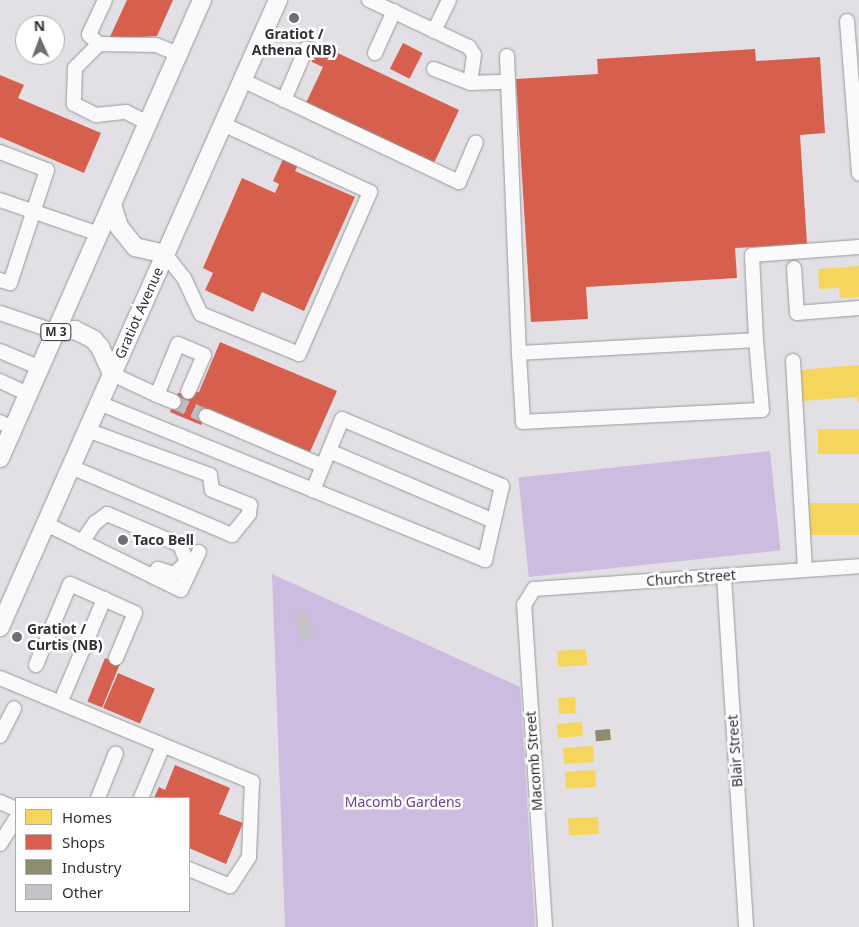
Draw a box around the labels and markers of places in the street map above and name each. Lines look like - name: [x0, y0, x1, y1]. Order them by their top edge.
- marker: Gratiot / Athena (NB): [288, 12, 300, 24]
- place label: Gratiot / Athena (NB): [252, 26, 336, 58]
- place label: Taco Bell: [133, 532, 194, 548]
- marker: Taco Bell: [117, 534, 129, 546]
- place label: Gratiot / Curtis (NB): [27, 621, 102, 654]
- marker: Gratiot / Curtis (NB): [11, 631, 23, 643]

